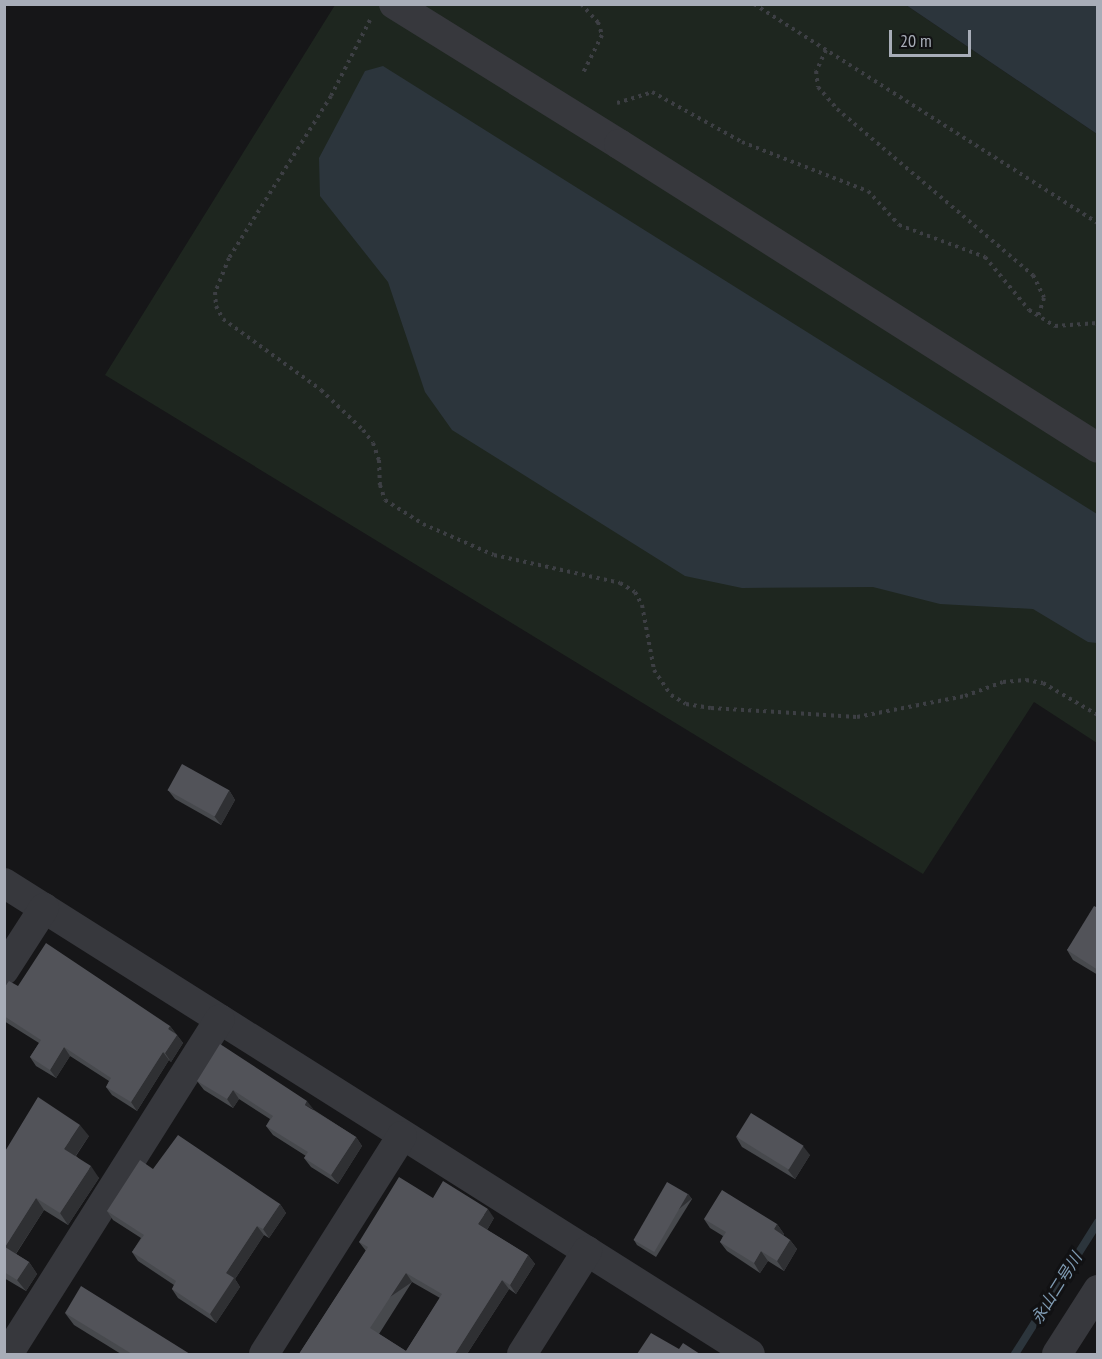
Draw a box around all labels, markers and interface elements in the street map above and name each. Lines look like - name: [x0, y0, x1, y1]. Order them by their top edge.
- scale bar: [892, 18, 974, 56]
- text: 20 m: [900, 29, 932, 52]
- water label: 永山二号川: [1027, 1249, 1085, 1327]

